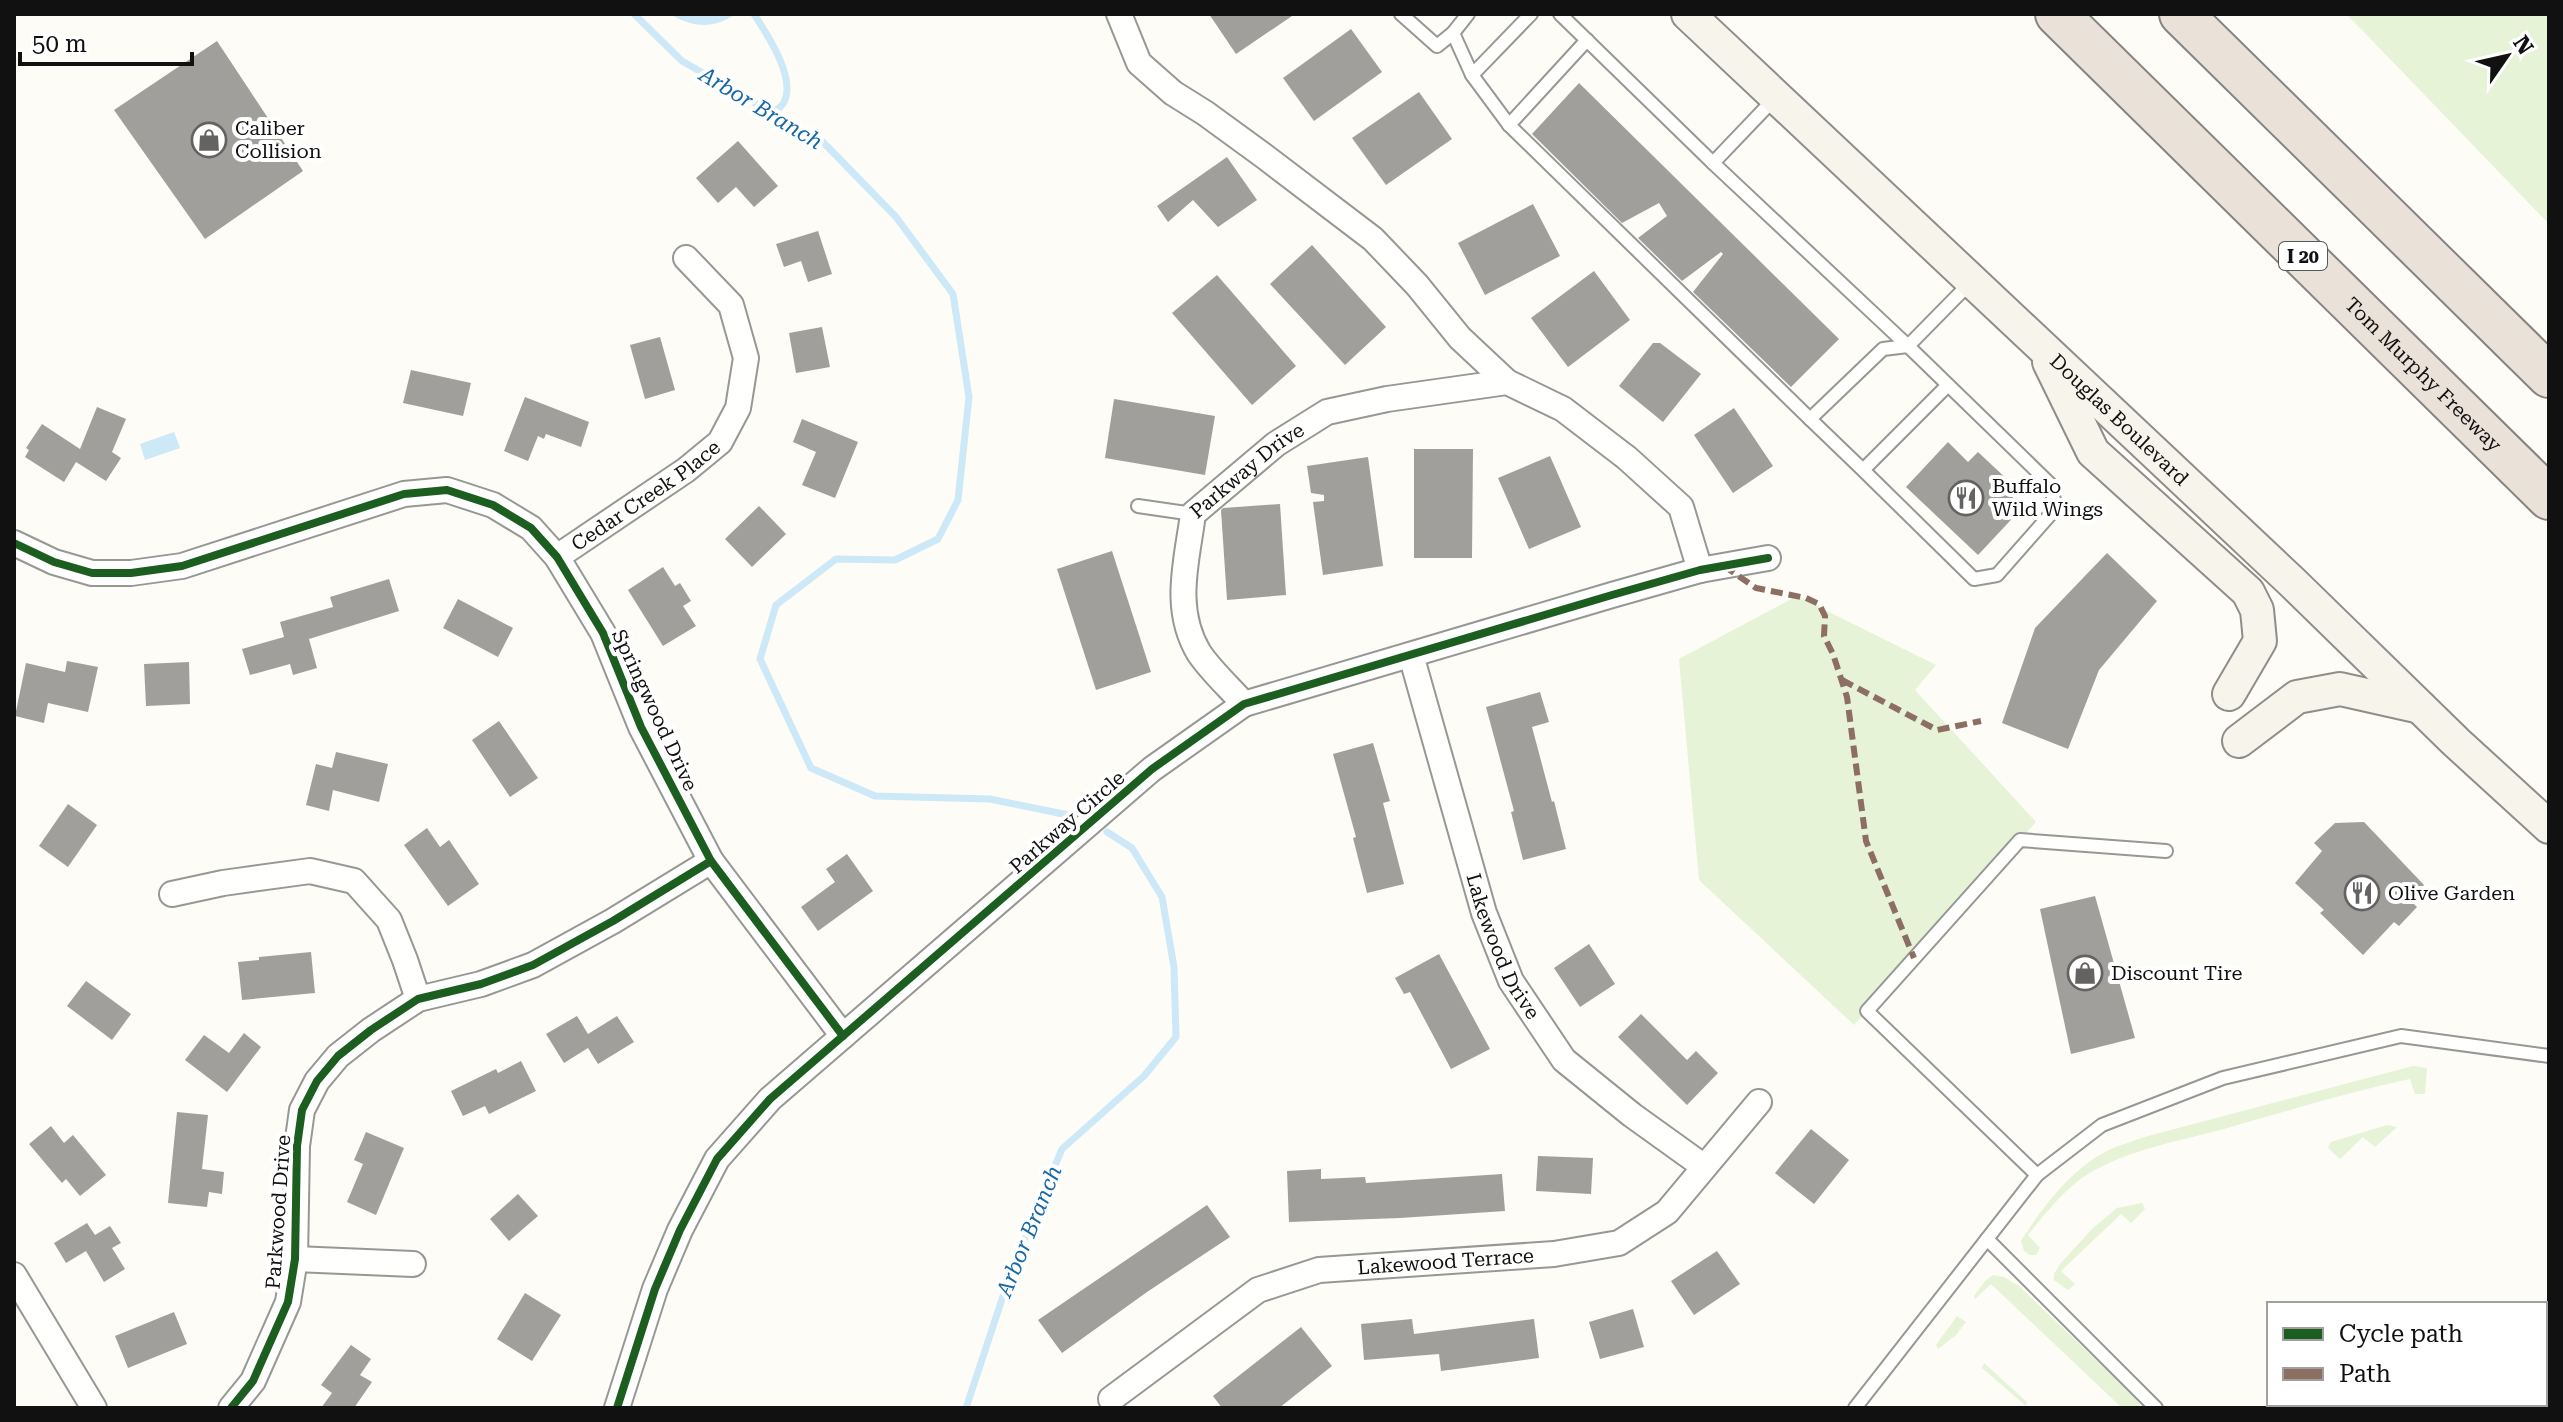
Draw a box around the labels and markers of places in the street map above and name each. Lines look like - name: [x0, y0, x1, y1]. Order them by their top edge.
- place label: Caliber Collision: [235, 116, 322, 163]
- shop icon: Caliber Collision: [190, 121, 228, 159]
- place label: Buffalo Wild Wings: [1992, 474, 2103, 521]
- restaurant icon: Buffalo Wild Wings: [1947, 479, 1985, 517]
- restaurant icon: Olive Garden: [2343, 874, 2381, 912]
- place label: Olive Garden: [2388, 881, 2515, 905]
- shop icon: Discount Tire: [2066, 954, 2104, 992]
- place label: Discount Tire: [2111, 961, 2242, 985]

